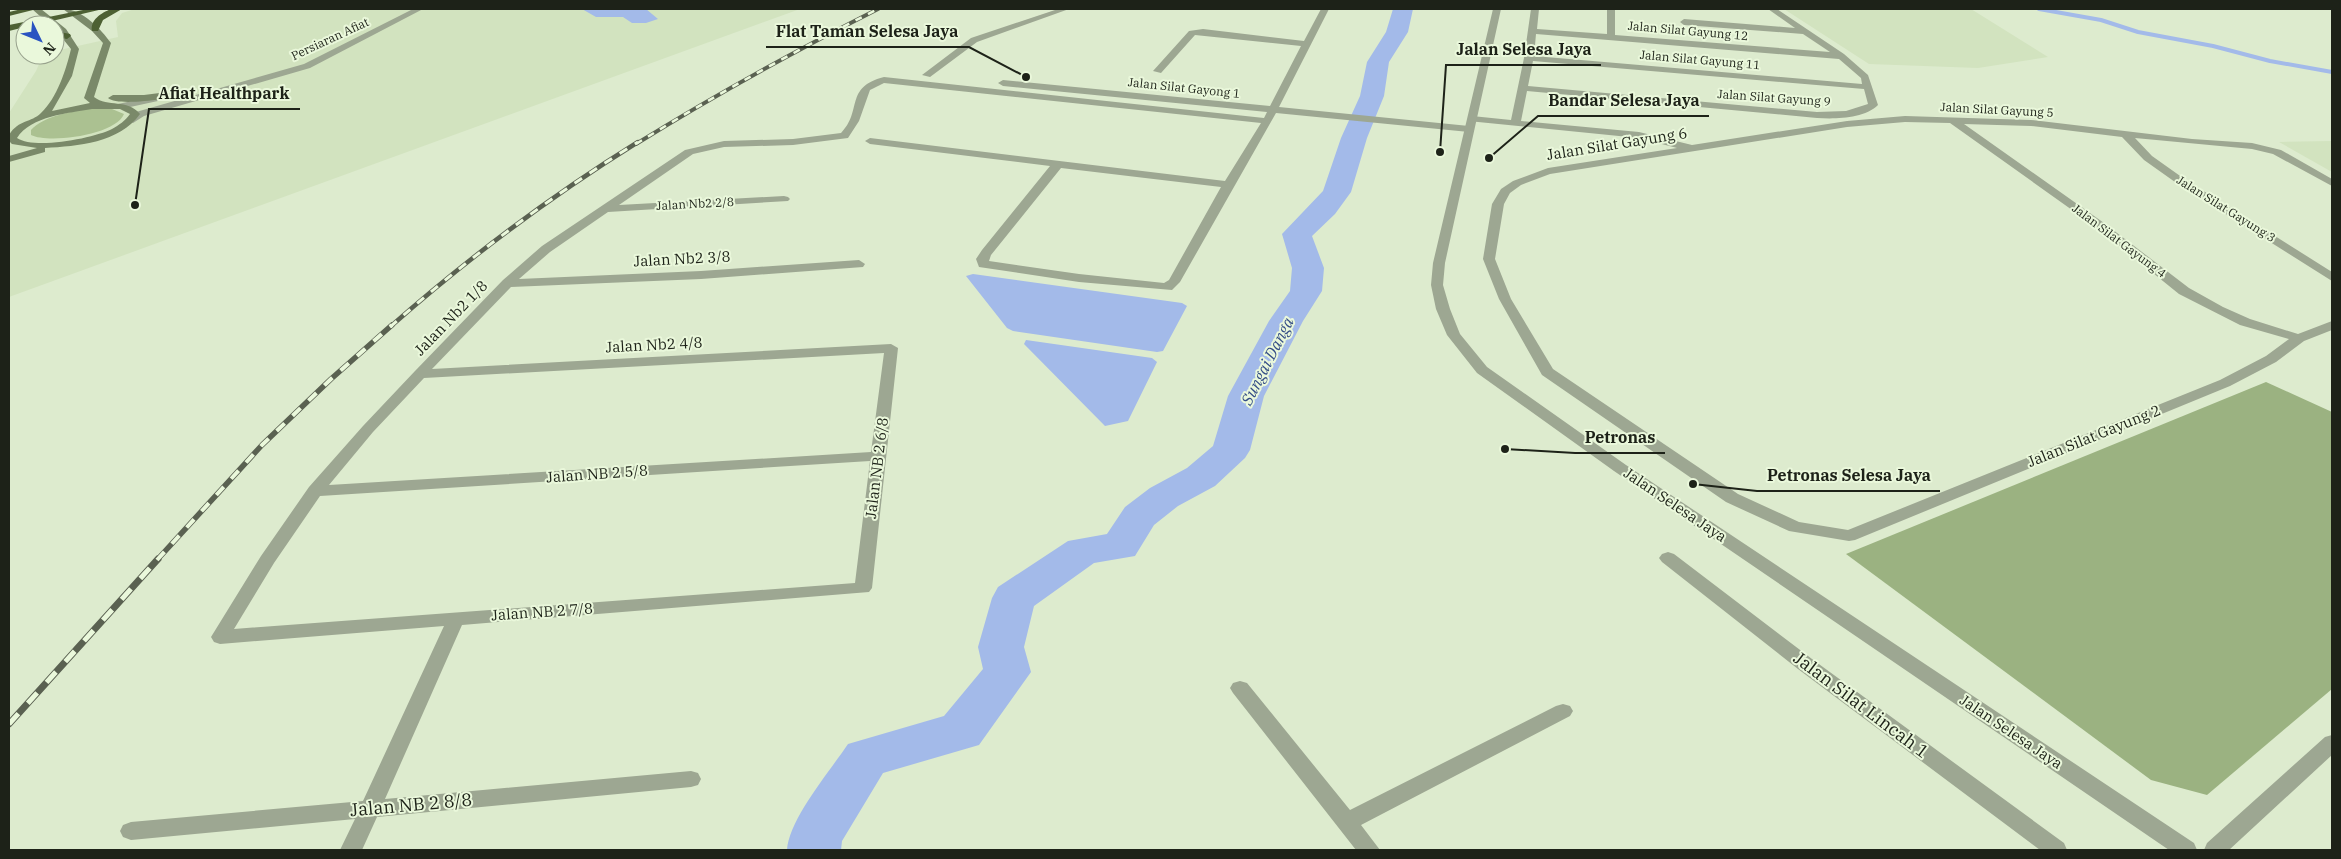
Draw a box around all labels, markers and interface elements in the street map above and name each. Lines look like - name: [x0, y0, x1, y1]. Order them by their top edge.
- street label: Persiaran Afiat: [289, 14, 371, 63]
- north arrow: [15, 15, 65, 65]
- callout: Flat Taman Selesa Jaya: [766, 16, 969, 47]
- street label: Jalan Silat Gayung 12: [1627, 18, 1749, 43]
- text: Flat Taman Selesa Jaya: [776, 21, 958, 41]
- callout: Jalan Selesa Jaya: [1446, 34, 1601, 65]
- text: N: [39, 39, 60, 59]
- text: Jalan Selesa Jaya: [1456, 39, 1592, 59]
- street label: Jalan Silat Gayung 11: [1639, 47, 1761, 72]
- street label: Jalan Silat Gayong 1: [1127, 74, 1241, 101]
- callout: Afiat Healthpark: [149, 78, 300, 109]
- text: Afiat Healthpark: [159, 83, 289, 103]
- callout: Bandar Selesa Jaya: [1538, 85, 1709, 116]
- street label: Jalan Silat Gayung 9: [1717, 86, 1831, 109]
- text: Bandar Selesa Jaya: [1548, 90, 1700, 110]
- street label: Jalan Silat Gayung 5: [1940, 99, 2054, 120]
- street label: Jalan Silat Gayung 6: [1545, 123, 1689, 164]
- street label: Jalan Silat Gayung 3: [2174, 172, 2278, 245]
- street label: Jalan Nb2 2/8: [656, 194, 734, 213]
- street label: Jalan Silat Gayung 4: [2069, 200, 2169, 281]
- street label: Jalan Nb2 3/8: [633, 246, 731, 271]
- street label: Jalan Nb2 1/8: [410, 276, 491, 359]
- water label: Sungai Danga: [1236, 314, 1298, 409]
- street label: Jalan Nb2 4/8: [605, 332, 703, 357]
- street label: Jalan Silat Gayung 2: [2024, 400, 2163, 471]
- street label: Jalan NB 2 6/8: [861, 416, 892, 520]
- callout: Petronas: [1575, 422, 1665, 453]
- text: Petronas: [1585, 427, 1655, 447]
- street label: Jalan NB 2 5/8: [545, 460, 648, 487]
- callout: Petronas Selesa Jaya: [1757, 460, 1940, 491]
- street label: Jalan Selesa Jaya: [1620, 463, 1730, 546]
- text: Petronas Selesa Jaya: [1767, 465, 1931, 485]
- street label: Jalan NB 2 7/8: [490, 598, 593, 625]
- street label: Jalan Silat Lincah 1: [1789, 646, 1934, 763]
- street label: Jalan Selesa Jaya: [1956, 690, 2066, 773]
- street label: Jalan NB 2 8/8: [349, 788, 473, 821]

